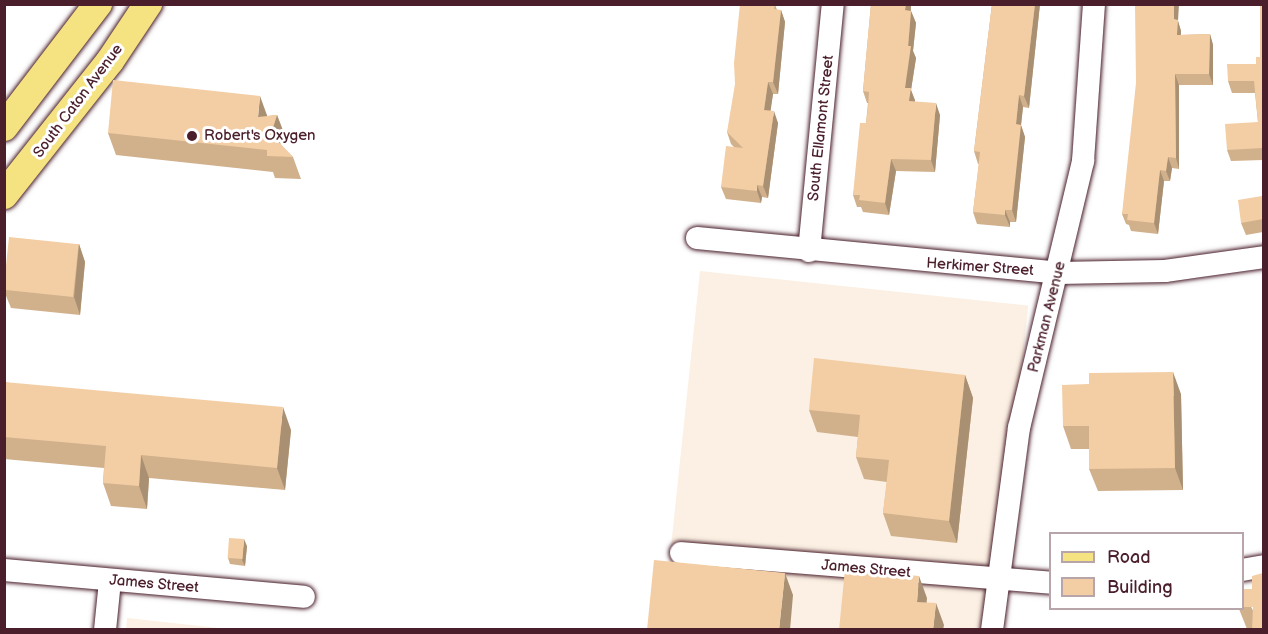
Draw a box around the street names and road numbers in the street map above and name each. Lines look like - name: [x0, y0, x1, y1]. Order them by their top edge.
- street label: South Caton Avenue: [29, 41, 127, 161]
- street label: South Ellamont Street: [804, 54, 838, 202]
- street label: Herkimer Street: [925, 254, 1035, 280]
- street label: Parkman Avenue: [1024, 260, 1070, 374]
- street label: James Street: [820, 556, 912, 582]
- street label: James Street: [108, 571, 200, 597]

